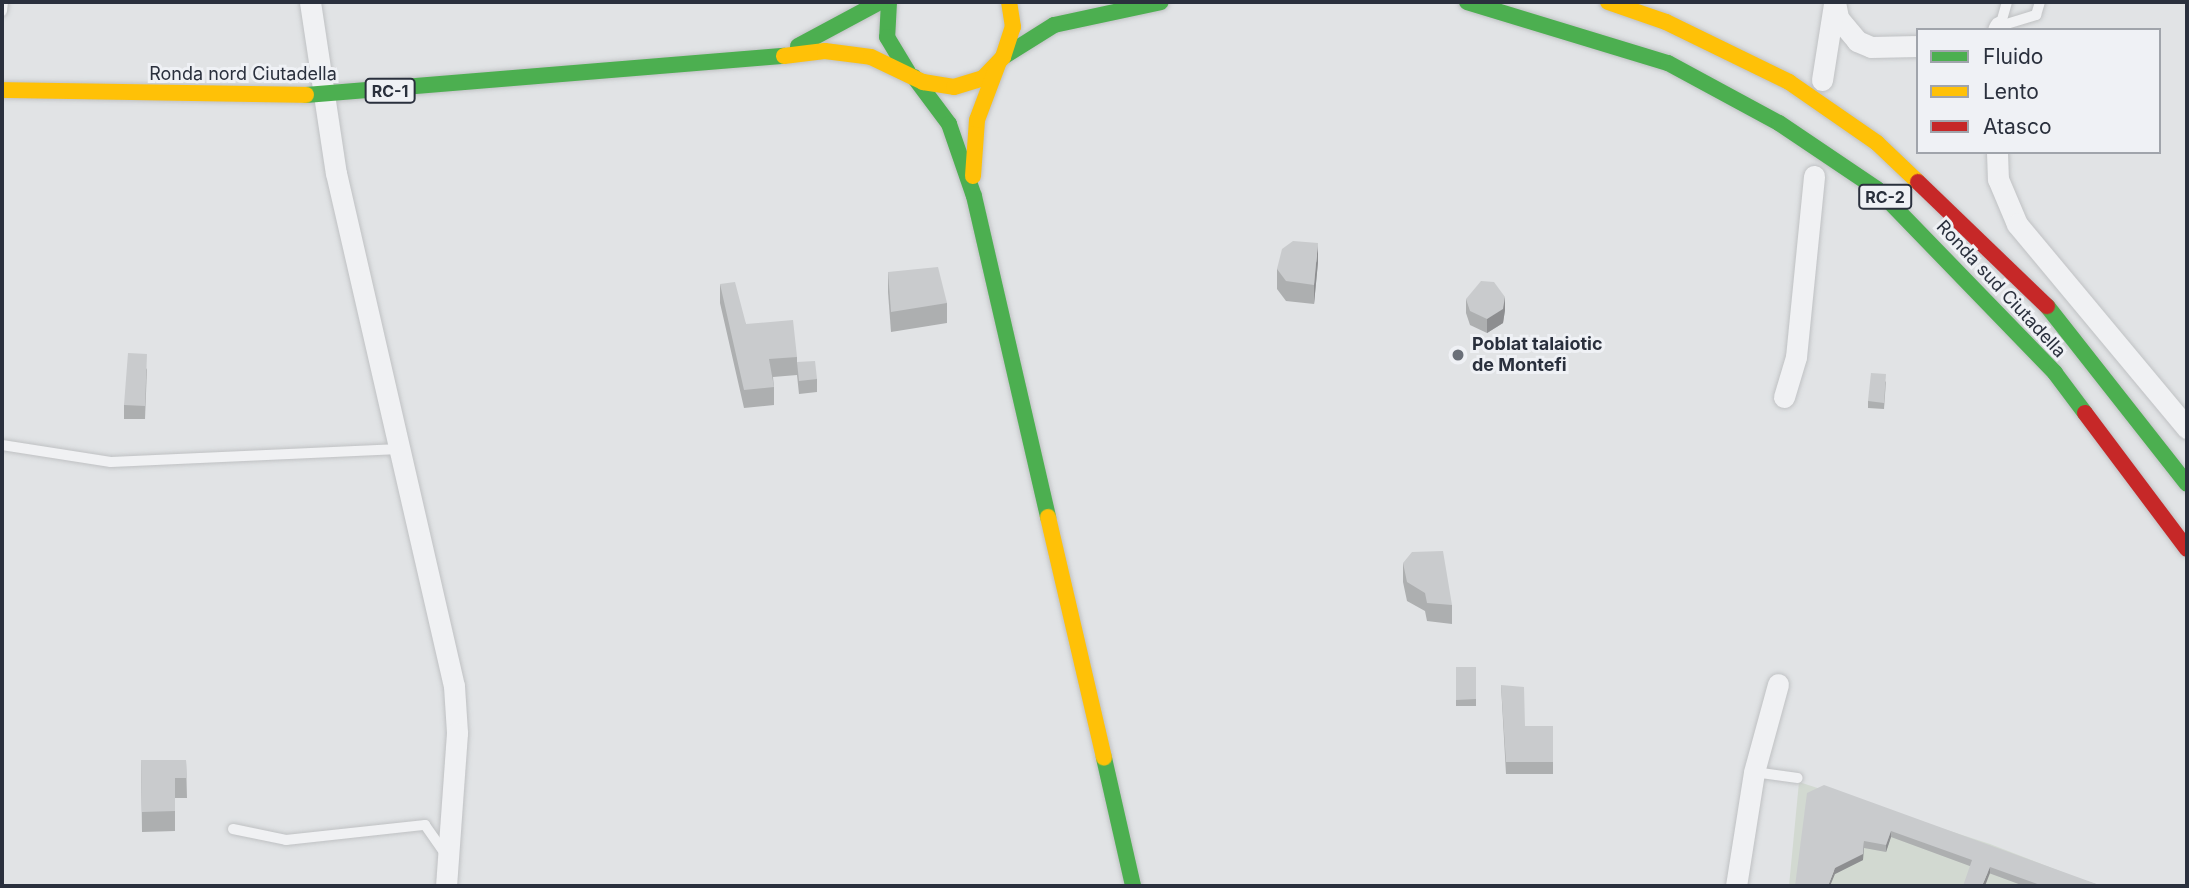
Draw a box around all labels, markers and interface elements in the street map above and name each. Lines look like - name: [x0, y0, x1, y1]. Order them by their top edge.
- legend: [1916, 28, 2161, 154]
- text: Fluido: [1983, 44, 2043, 69]
- street label: Ronda nord Ciutadella: [149, 63, 337, 85]
- road number: RC-1: [364, 78, 416, 104]
- text: Lento: [1983, 79, 2039, 104]
- text: Atasco: [1983, 114, 2052, 139]
- road number: RC-2: [1857, 184, 1913, 210]
- street label: Ronda sud Ciutadella: [1932, 216, 2070, 362]
- place label: Poblat talaiotic de Montefi: [1472, 334, 1603, 376]
- marker: Poblat talaiotic de Montefi: [1450, 347, 1466, 363]

